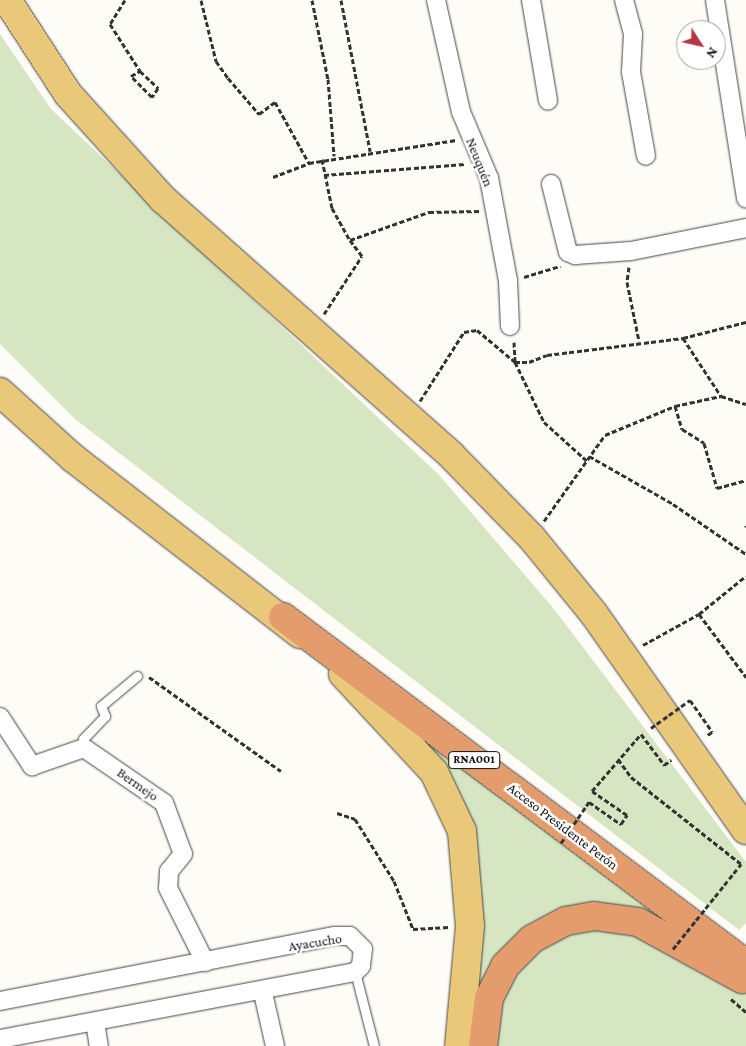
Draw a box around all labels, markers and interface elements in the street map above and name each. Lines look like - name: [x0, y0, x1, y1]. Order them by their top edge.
- north arrow: [676, 20, 726, 70]
- text: N: [703, 45, 722, 62]
- street label: Neuquén: [463, 135, 497, 189]
- road number: RNA001: [448, 750, 500, 770]
- street label: Bermejo: [114, 764, 162, 804]
- street label: Acceso Presidente Perón: [504, 779, 622, 873]
- street label: Ayacucho: [287, 929, 343, 955]

